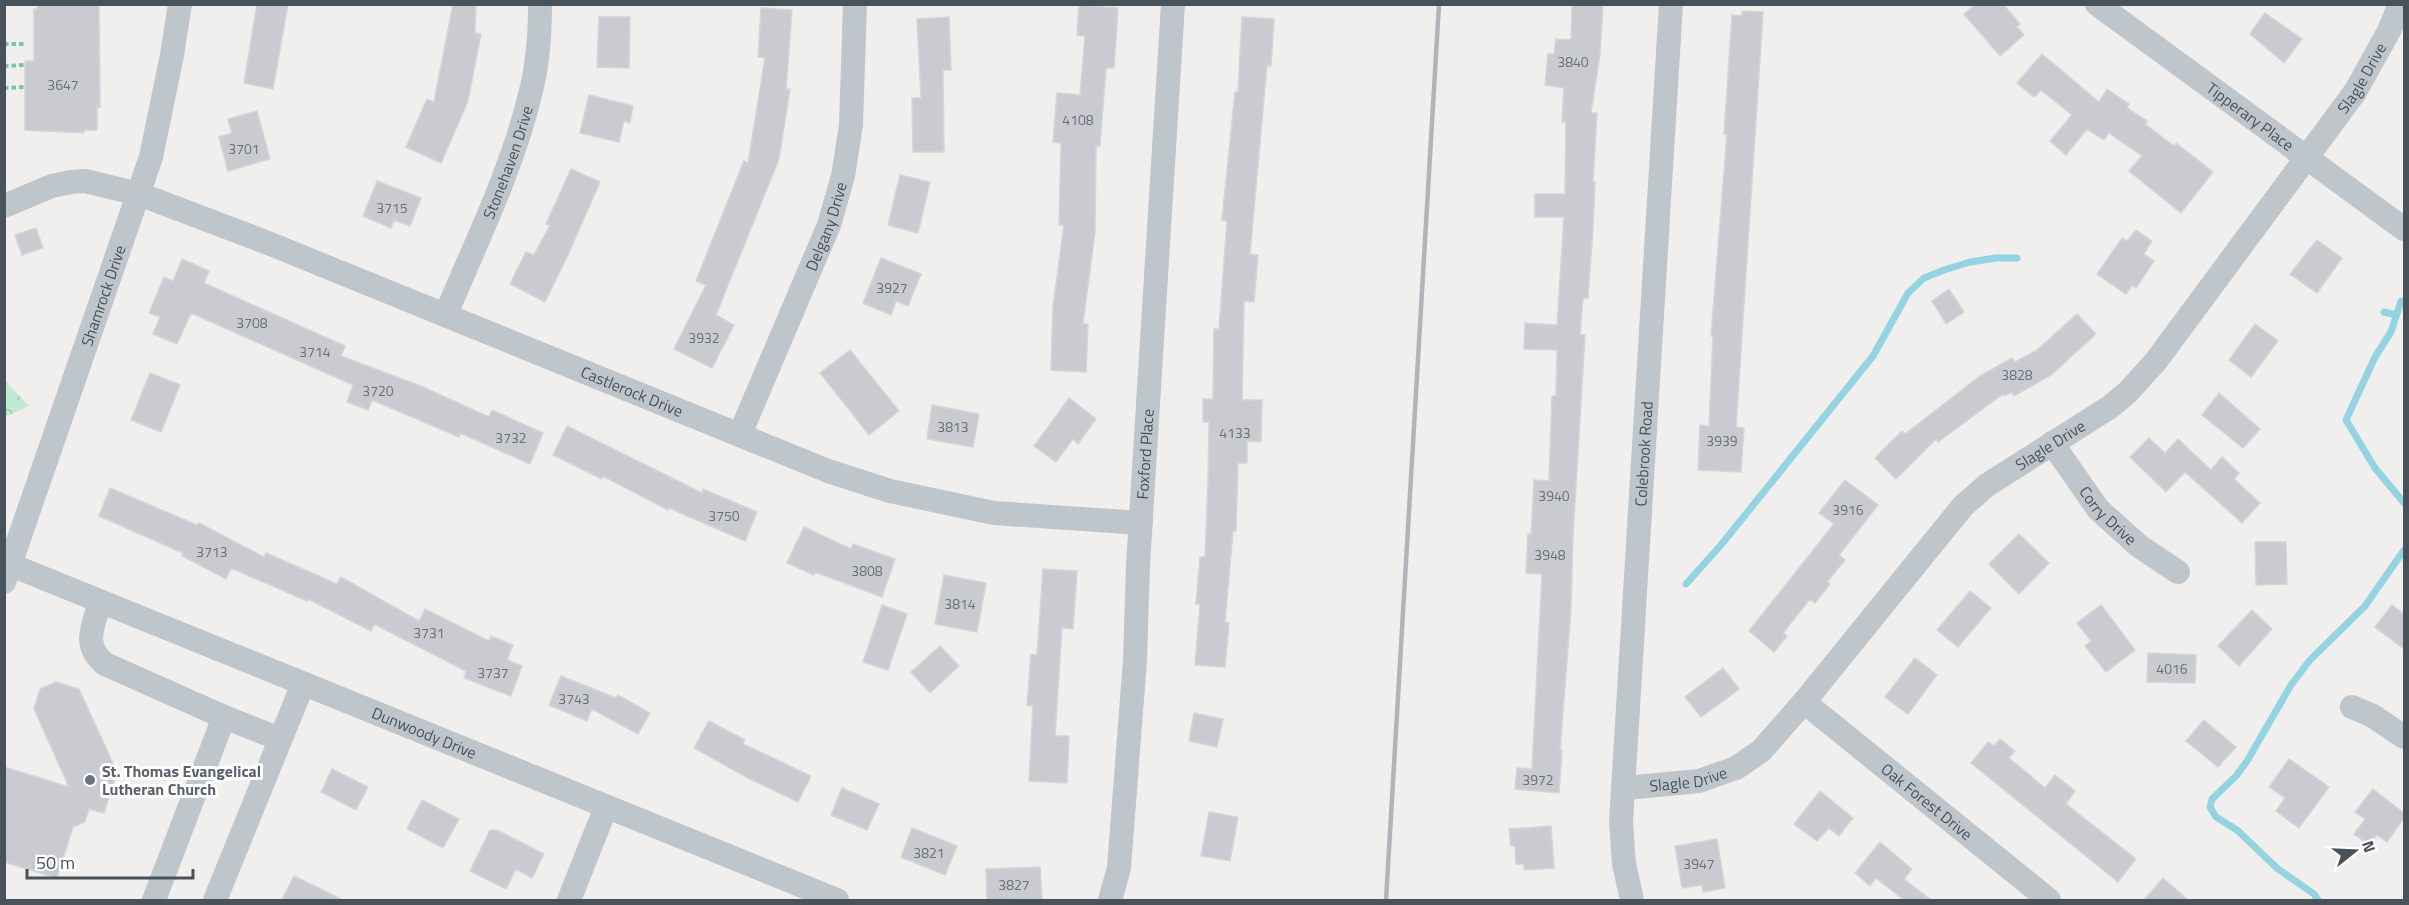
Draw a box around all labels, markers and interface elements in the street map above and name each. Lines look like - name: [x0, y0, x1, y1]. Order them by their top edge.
- street label: Slagle Drive: [2331, 38, 2392, 119]
- house number: 3840: [1557, 51, 1589, 72]
- house number: 3647: [47, 74, 79, 95]
- street label: Tipperary Place: [2201, 76, 2299, 157]
- street label: Stonehaven Drive: [476, 103, 539, 223]
- house number: 4108: [1062, 109, 1094, 130]
- house number: 3701: [228, 138, 260, 159]
- street label: Delgany Drive: [799, 179, 853, 275]
- house number: 3715: [376, 197, 408, 218]
- street label: Shamrock Drive: [74, 242, 132, 350]
- house number: 3927: [876, 277, 908, 298]
- house number: 3708: [236, 312, 268, 333]
- house number: 3932: [688, 327, 720, 348]
- house number: 3714: [299, 341, 331, 362]
- street label: Castlerock Drive: [577, 360, 687, 423]
- house number: 3828: [2001, 364, 2033, 385]
- house number: 3720: [362, 380, 394, 401]
- street label: Colebrook Road: [1628, 400, 1659, 507]
- street label: Foxford Place: [1130, 408, 1160, 500]
- street label: Slagle Drive: [2010, 414, 2090, 476]
- house number: 3813: [937, 416, 969, 437]
- house number: 4133: [1219, 422, 1251, 443]
- house number: 3732: [495, 427, 527, 448]
- house number: 3939: [1706, 430, 1738, 451]
- street label: Corry Drive: [2073, 481, 2142, 551]
- house number: 3940: [1538, 485, 1570, 506]
- house number: 3916: [1832, 499, 1864, 520]
- house number: 3750: [708, 505, 740, 526]
- house number: 3713: [196, 541, 228, 562]
- house number: 3948: [1534, 544, 1566, 565]
- house number: 3808: [851, 560, 883, 581]
- house number: 3814: [944, 593, 976, 614]
- house number: 3731: [413, 622, 445, 643]
- house number: 4016: [2156, 658, 2188, 679]
- house number: 3737: [477, 662, 509, 683]
- house number: 3743: [558, 688, 590, 709]
- street label: Dunwoody Drive: [368, 701, 480, 765]
- street label: Oak Forest Drive: [1876, 757, 1978, 846]
- place label: St. Thomas Evangelical Lutheran Church: [102, 759, 261, 801]
- street label: Slagle Drive: [1648, 760, 1731, 798]
- house number: 3972: [1522, 769, 1554, 790]
- marker: St. Thomas Evangelical Lutheran Church: [83, 773, 97, 787]
- north arrow: [2325, 821, 2385, 881]
- text: N: [2356, 837, 2382, 855]
- scale bar: [27, 842, 194, 880]
- house number: 3821: [913, 842, 945, 863]
- text: 50 m: [36, 849, 75, 876]
- house number: 3947: [1683, 853, 1715, 874]
- house number: 3827: [998, 874, 1030, 895]

